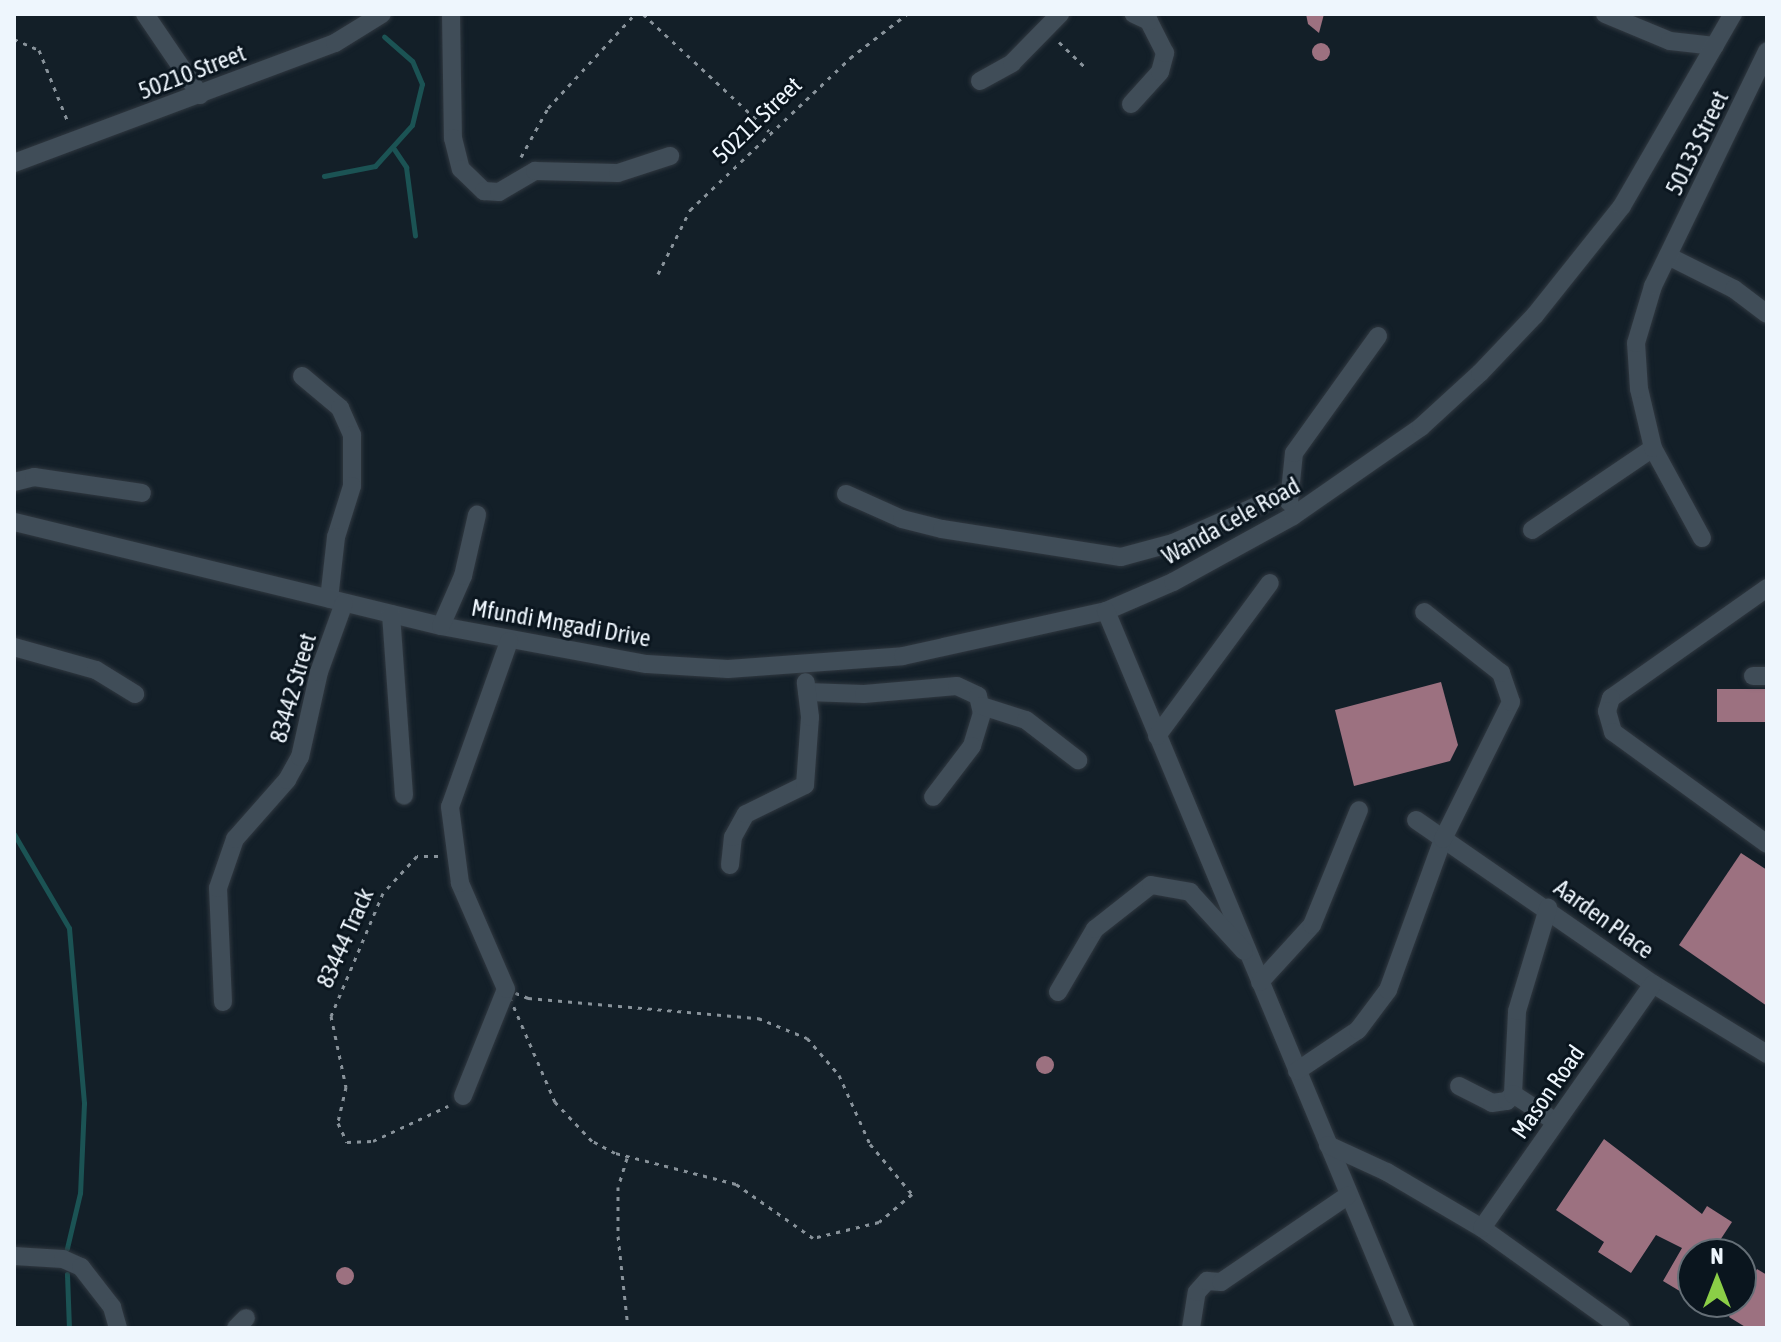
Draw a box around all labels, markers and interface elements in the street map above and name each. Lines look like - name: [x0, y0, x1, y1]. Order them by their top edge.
- street label: 50210 Street: [134, 38, 250, 106]
- street label: 50211 Street: [707, 71, 807, 169]
- street label: 50133 Street: [1659, 86, 1735, 200]
- street label: Wanda Cele Road: [1157, 471, 1305, 571]
- street label: Mfundi Mngadi Drive: [469, 593, 653, 653]
- street label: 83442 Street: [264, 630, 322, 746]
- street label: Aarden Place: [1549, 873, 1659, 965]
- street label: 83444 Track: [310, 884, 380, 992]
- street label: Mason Road: [1505, 1040, 1591, 1144]
- north arrow: [1677, 1238, 1757, 1318]
- text: N: [1711, 1243, 1723, 1269]

